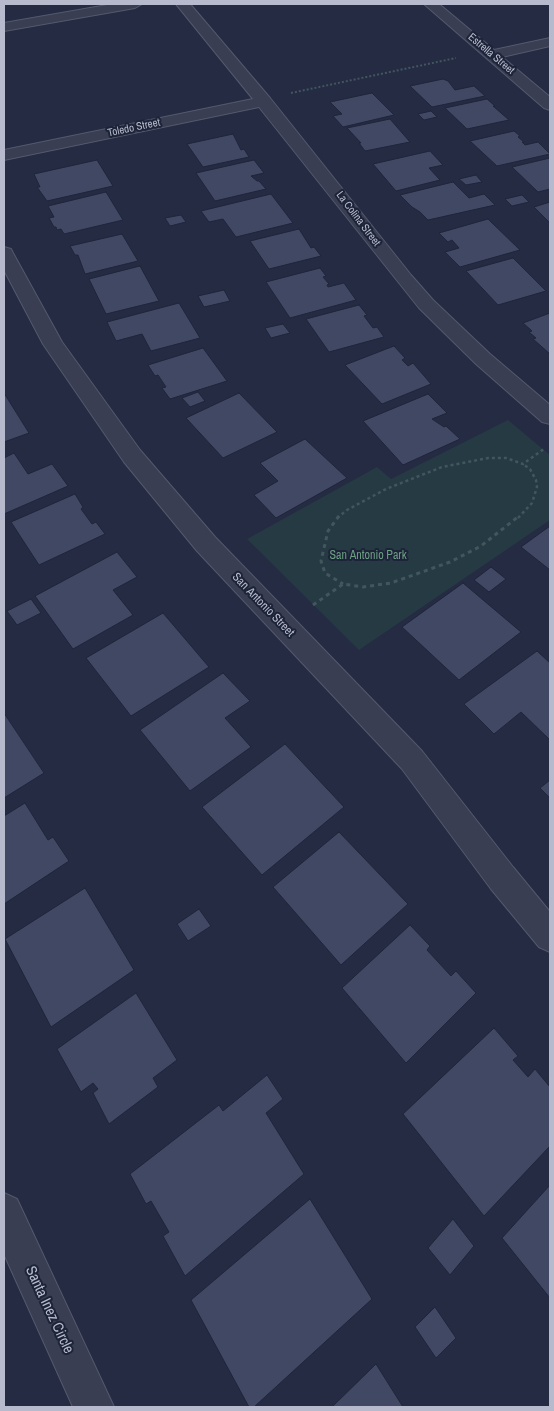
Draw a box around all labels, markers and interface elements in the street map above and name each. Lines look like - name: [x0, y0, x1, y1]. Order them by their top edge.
- street label: Estrella Street: [465, 31, 517, 77]
- street label: Toledo Street: [107, 116, 161, 140]
- street label: La Colina Street: [333, 189, 383, 249]
- park label: San Antonio Park: [329, 549, 407, 563]
- street label: San Antonio Street: [229, 570, 297, 640]
- street label: Santa Inez Circle: [21, 1263, 77, 1357]

